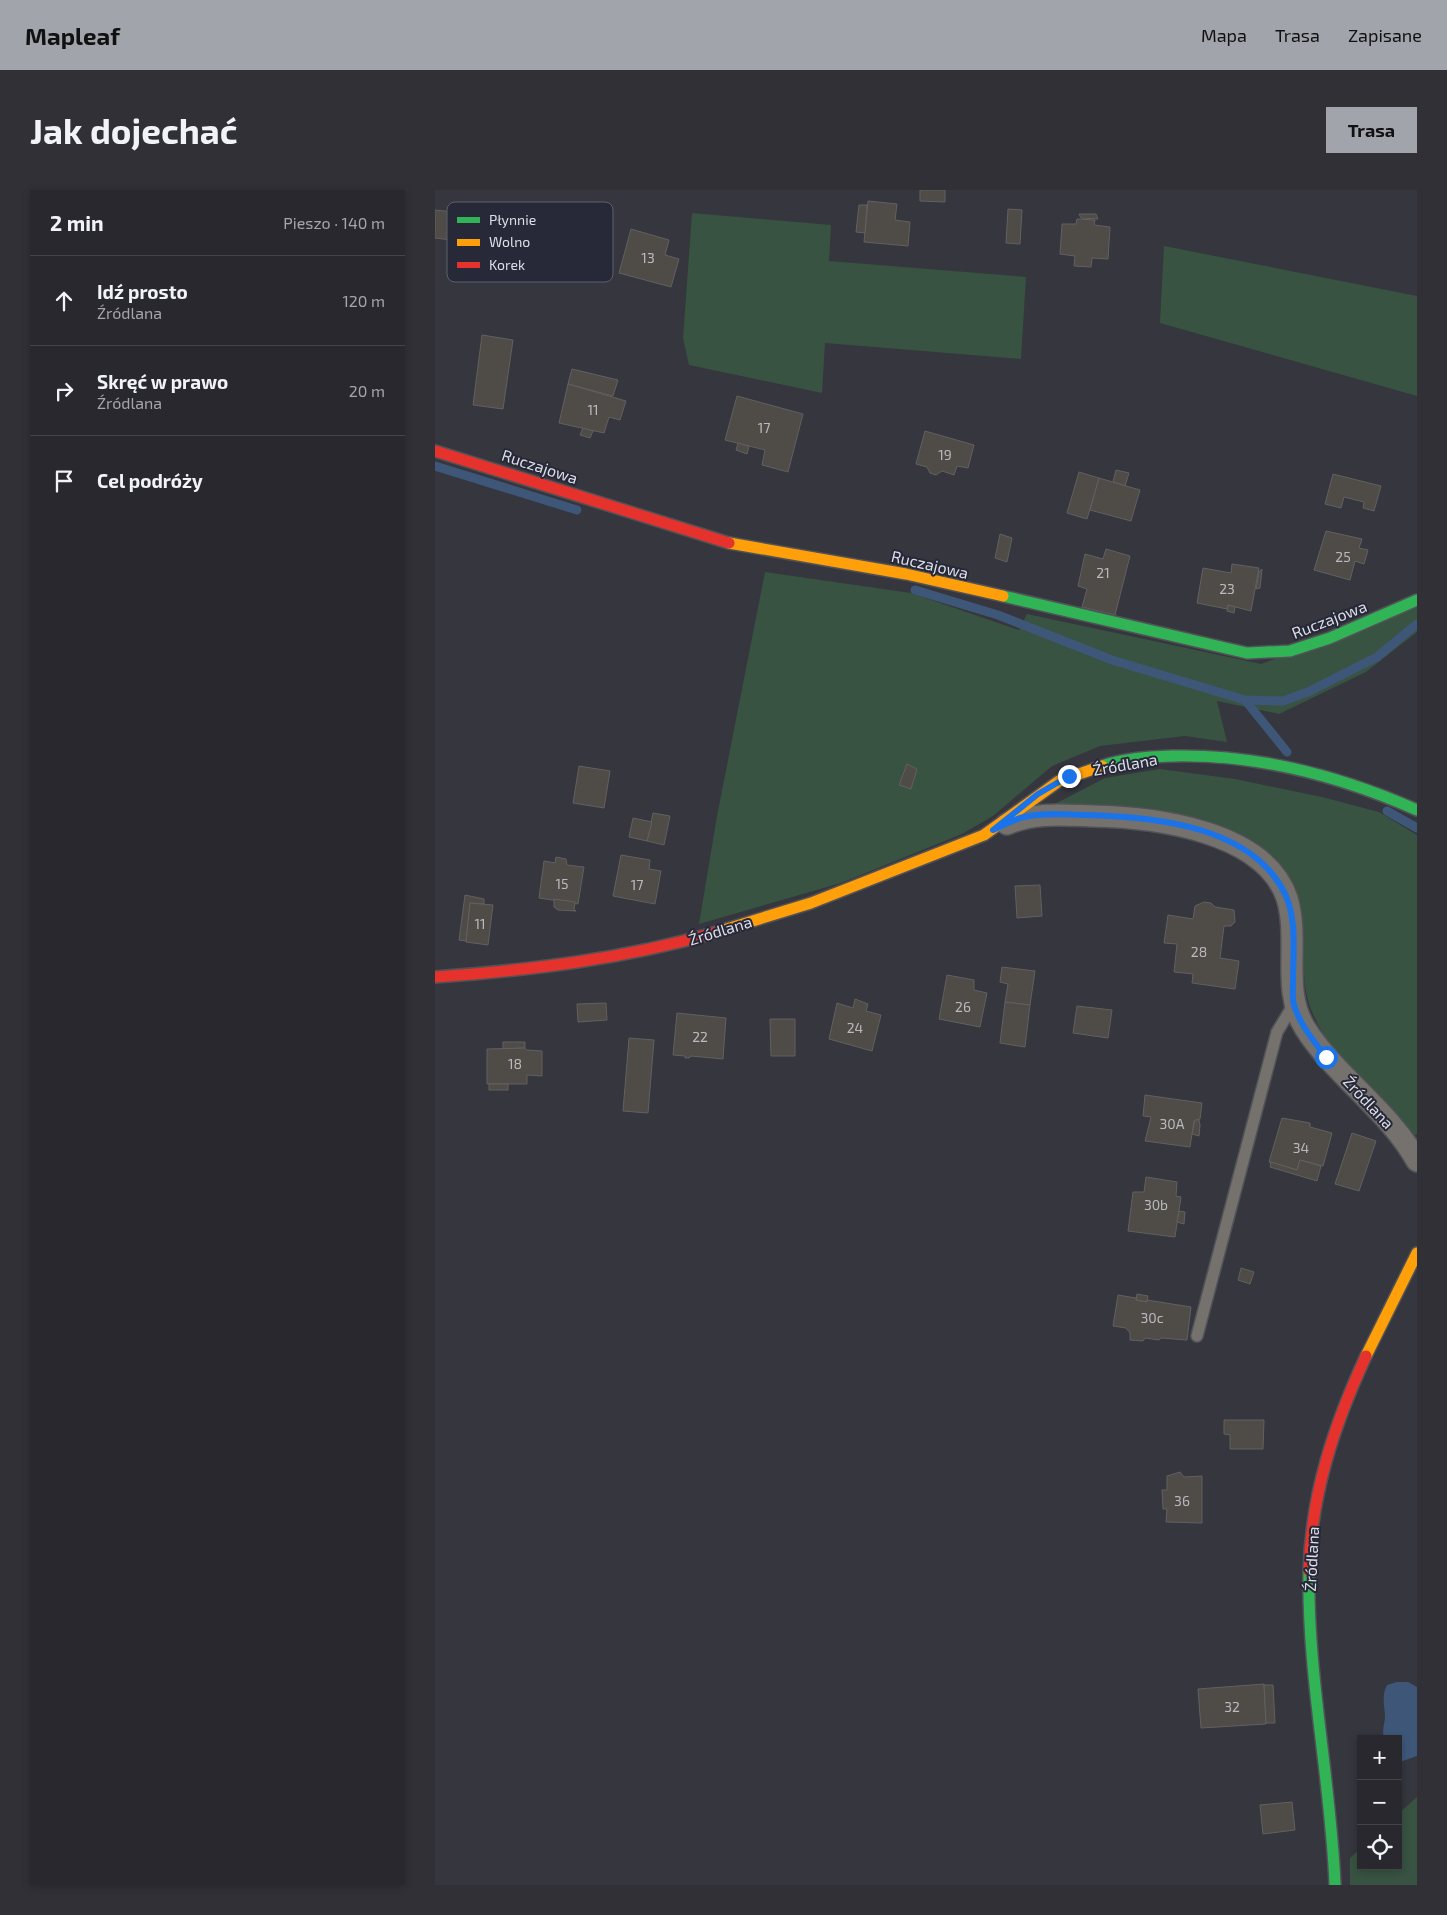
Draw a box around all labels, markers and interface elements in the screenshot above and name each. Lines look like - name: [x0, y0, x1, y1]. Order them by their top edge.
- text: Mapleaf: [25, 21, 120, 50]
- text: Mapa: [1201, 24, 1247, 46]
- text: Trasa: [1275, 24, 1320, 46]
- text: Zapisane: [1348, 24, 1422, 46]
- button: Trasa: [1326, 107, 1417, 153]
- text: Jak dojechać: [30, 109, 238, 151]
- legend: [447, 202, 613, 282]
- text: 2 min: [50, 210, 104, 235]
- text: Płynnie: [489, 211, 536, 228]
- text: Pieszo · 140 m: [283, 213, 385, 232]
- text: Wolno: [489, 233, 530, 250]
- house number: 13: [641, 249, 655, 266]
- text: Korek: [489, 256, 525, 273]
- text: Idź prosto: [97, 280, 188, 303]
- icon: ahead: [50, 287, 78, 315]
- text: 120 m: [342, 291, 385, 310]
- text: Źródlana: [97, 303, 162, 322]
- text: Skręć w prawo: [97, 370, 228, 393]
- icon: right: [50, 377, 78, 405]
- text: 20 m: [349, 381, 385, 400]
- text: Źródlana: [97, 393, 162, 412]
- house number: 11: [587, 401, 599, 418]
- house number: 17: [758, 419, 770, 436]
- street label: Ruczajowa: [499, 445, 580, 488]
- house number: 19: [938, 446, 952, 463]
- icon: arrive: [50, 467, 78, 495]
- text: Cel podróży: [97, 469, 203, 492]
- street label: Ruczajowa: [889, 546, 971, 583]
- house number: 25: [1335, 548, 1351, 565]
- house number: 21: [1096, 564, 1110, 581]
- house number: 23: [1219, 580, 1235, 597]
- street label: Ruczajowa: [1289, 596, 1370, 643]
- street label: Źródlana: [1091, 749, 1159, 779]
- route end: [1058, 765, 1081, 788]
- house number: 15: [555, 875, 569, 892]
- house number: 17: [631, 876, 643, 893]
- street label: Źródlana: [686, 911, 754, 949]
- house number: 11: [474, 915, 486, 932]
- house number: 28: [1191, 943, 1207, 960]
- house number: 26: [955, 998, 971, 1015]
- house number: 24: [847, 1019, 863, 1036]
- house number: 22: [692, 1028, 708, 1045]
- route start: [1315, 1046, 1338, 1069]
- house number: 18: [508, 1055, 522, 1072]
- street label: Źródlana: [1340, 1072, 1398, 1132]
- house number: 30A: [1160, 1115, 1185, 1132]
- house number: 34: [1293, 1139, 1309, 1156]
- house number: 30b: [1144, 1196, 1168, 1213]
- house number: 30c: [1140, 1309, 1164, 1326]
- house number: 36: [1174, 1492, 1190, 1509]
- street label: Źródlana: [1300, 1526, 1322, 1592]
- house number: 32: [1224, 1698, 1240, 1715]
- map controls: [1357, 1735, 1402, 1870]
- button: +: [1357, 1735, 1402, 1780]
- button: −: [1357, 1780, 1402, 1825]
- button: locate: [1357, 1825, 1402, 1870]

